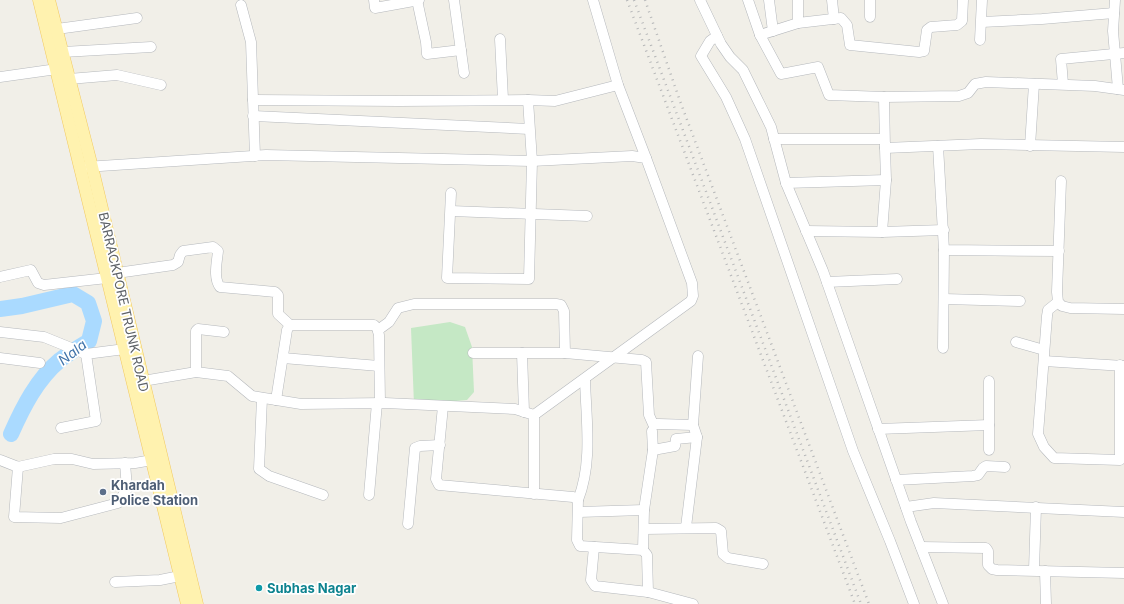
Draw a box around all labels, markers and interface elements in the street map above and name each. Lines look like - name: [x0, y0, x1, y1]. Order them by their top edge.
- street label: BARRACKPORE TRUNK ROAD: [96, 211, 152, 393]
- water label: Nala: [55, 335, 90, 368]
- place label: Khardah Police Station: [111, 477, 198, 508]
- marker: Khardah Police Station: [98, 487, 108, 497]
- place label: Subhas Nagar: [267, 580, 357, 596]
- marker: Subhas Nagar: [254, 583, 264, 593]

